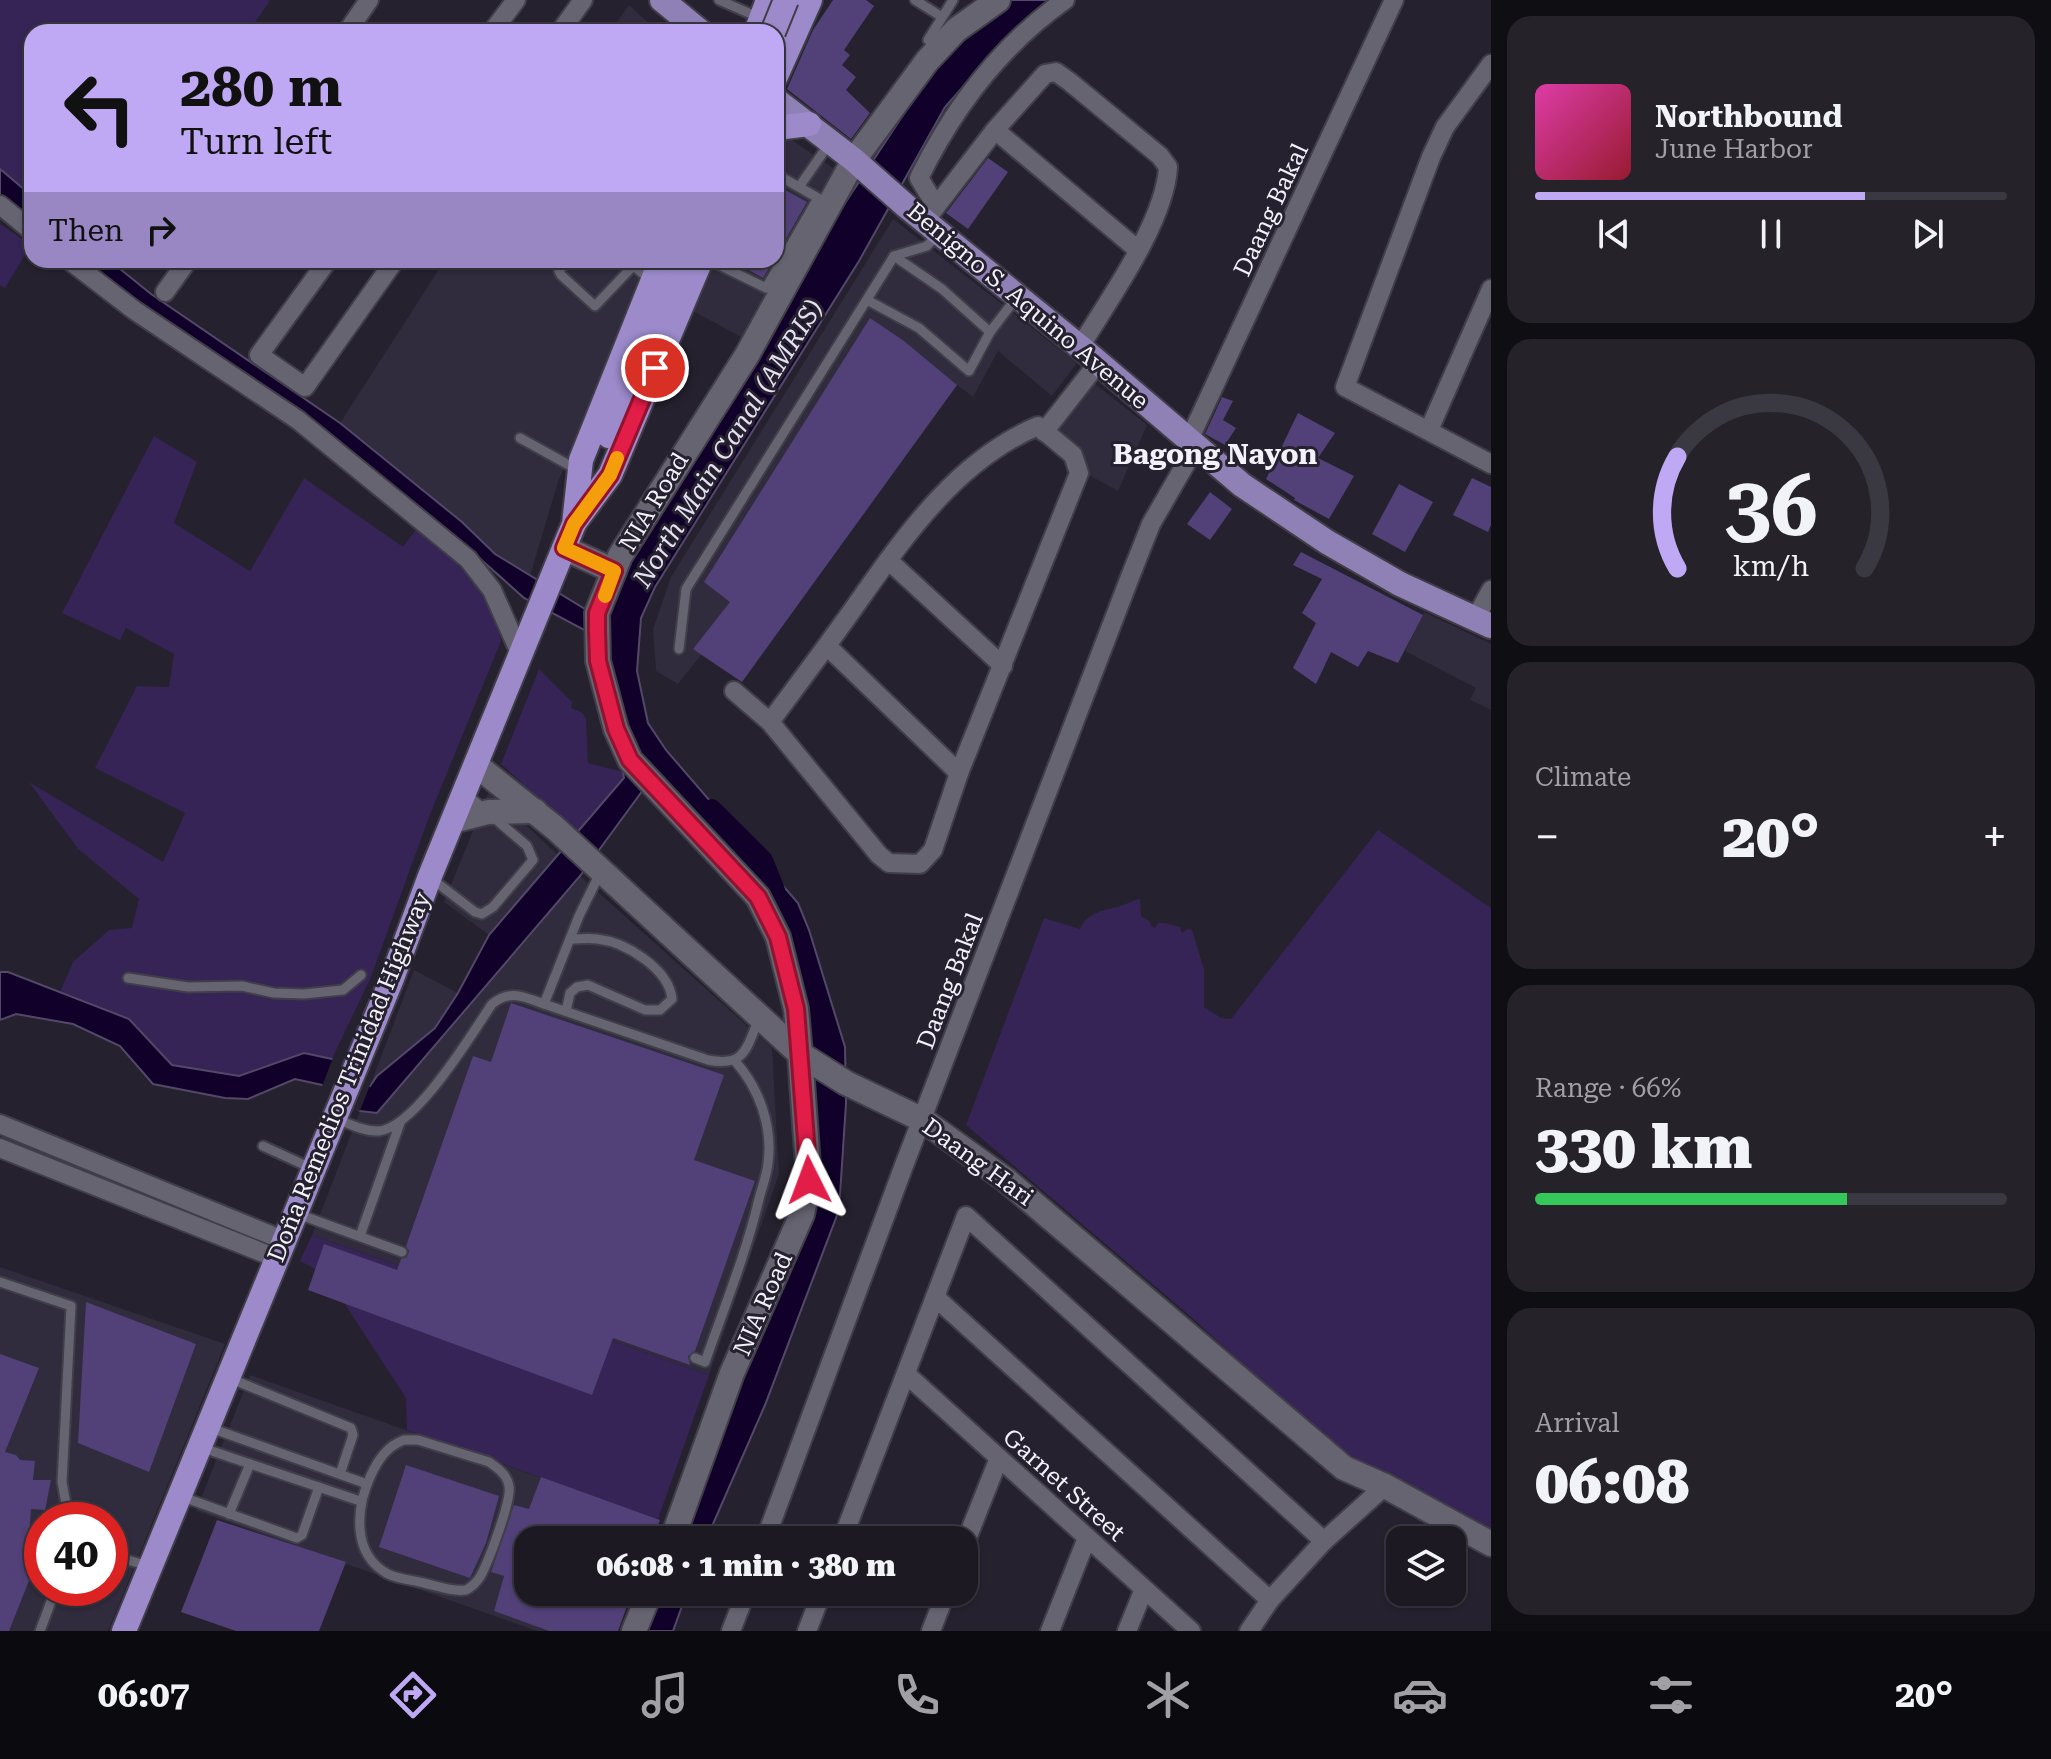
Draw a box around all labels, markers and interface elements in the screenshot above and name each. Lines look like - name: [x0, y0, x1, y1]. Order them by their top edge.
- text: 280 m: [180, 54, 342, 120]
- icon: left: [48, 56, 152, 160]
- text: Northbound: [1655, 99, 1843, 134]
- text: Turn left: [180, 121, 332, 163]
- text: June Harbor: [1655, 134, 1813, 164]
- street label: Daang Bakal: [1228, 139, 1314, 281]
- street label: Benigno S. Aquino Avenue: [902, 197, 1154, 415]
- icon: right: [139, 208, 183, 252]
- icon: previous: [1592, 212, 1636, 256]
- icon: pause: [1749, 212, 1793, 256]
- icon: next: [1906, 212, 1950, 256]
- text: Then: [48, 213, 123, 248]
- water label: North Main Canal (AMRIS): [626, 294, 829, 593]
- pin: [621, 334, 689, 402]
- icon: arrive: [633, 346, 677, 390]
- district label: Bagong Nayon: [1113, 438, 1318, 471]
- street label: NIA Road: [614, 448, 694, 556]
- text: 36: [1724, 457, 1818, 554]
- text: km/h: [1733, 549, 1809, 583]
- text: Climate: [1535, 762, 1631, 792]
- text: 20°: [1722, 801, 1820, 872]
- text: −: [1535, 811, 1560, 863]
- text: +: [1982, 811, 2007, 863]
- street label: Doña Remedios Trinidad Highway: [262, 887, 437, 1266]
- street label: Daang Bakal: [911, 909, 989, 1053]
- text: Range · 66%: [1535, 1073, 1681, 1103]
- text: 330 km: [1535, 1112, 1752, 1183]
- street label: Daang Hari: [917, 1113, 1039, 1212]
- position arrow: [767, 1138, 851, 1222]
- street label: NIA Road: [728, 1248, 798, 1360]
- text: Arrival: [1535, 1408, 1620, 1438]
- street label: Garnet Street: [997, 1423, 1131, 1547]
- text: 06:08: [1535, 1447, 1689, 1518]
- speed limit sign: 40: [24, 1502, 128, 1606]
- map controls: [1386, 1526, 1466, 1606]
- button: layers: [1386, 1526, 1466, 1606]
- text: 06:08 · 1 min · 380 m: [596, 1548, 896, 1583]
- icon: directions: [385, 1667, 441, 1723]
- icon: music: [637, 1667, 693, 1723]
- icon: phone: [889, 1667, 945, 1723]
- icon: climate: [1140, 1667, 1196, 1723]
- icon: car: [1392, 1667, 1448, 1723]
- icon: filters: [1643, 1667, 1699, 1723]
- text: 06:07: [98, 1674, 190, 1716]
- text: 20°: [1895, 1674, 1953, 1716]

